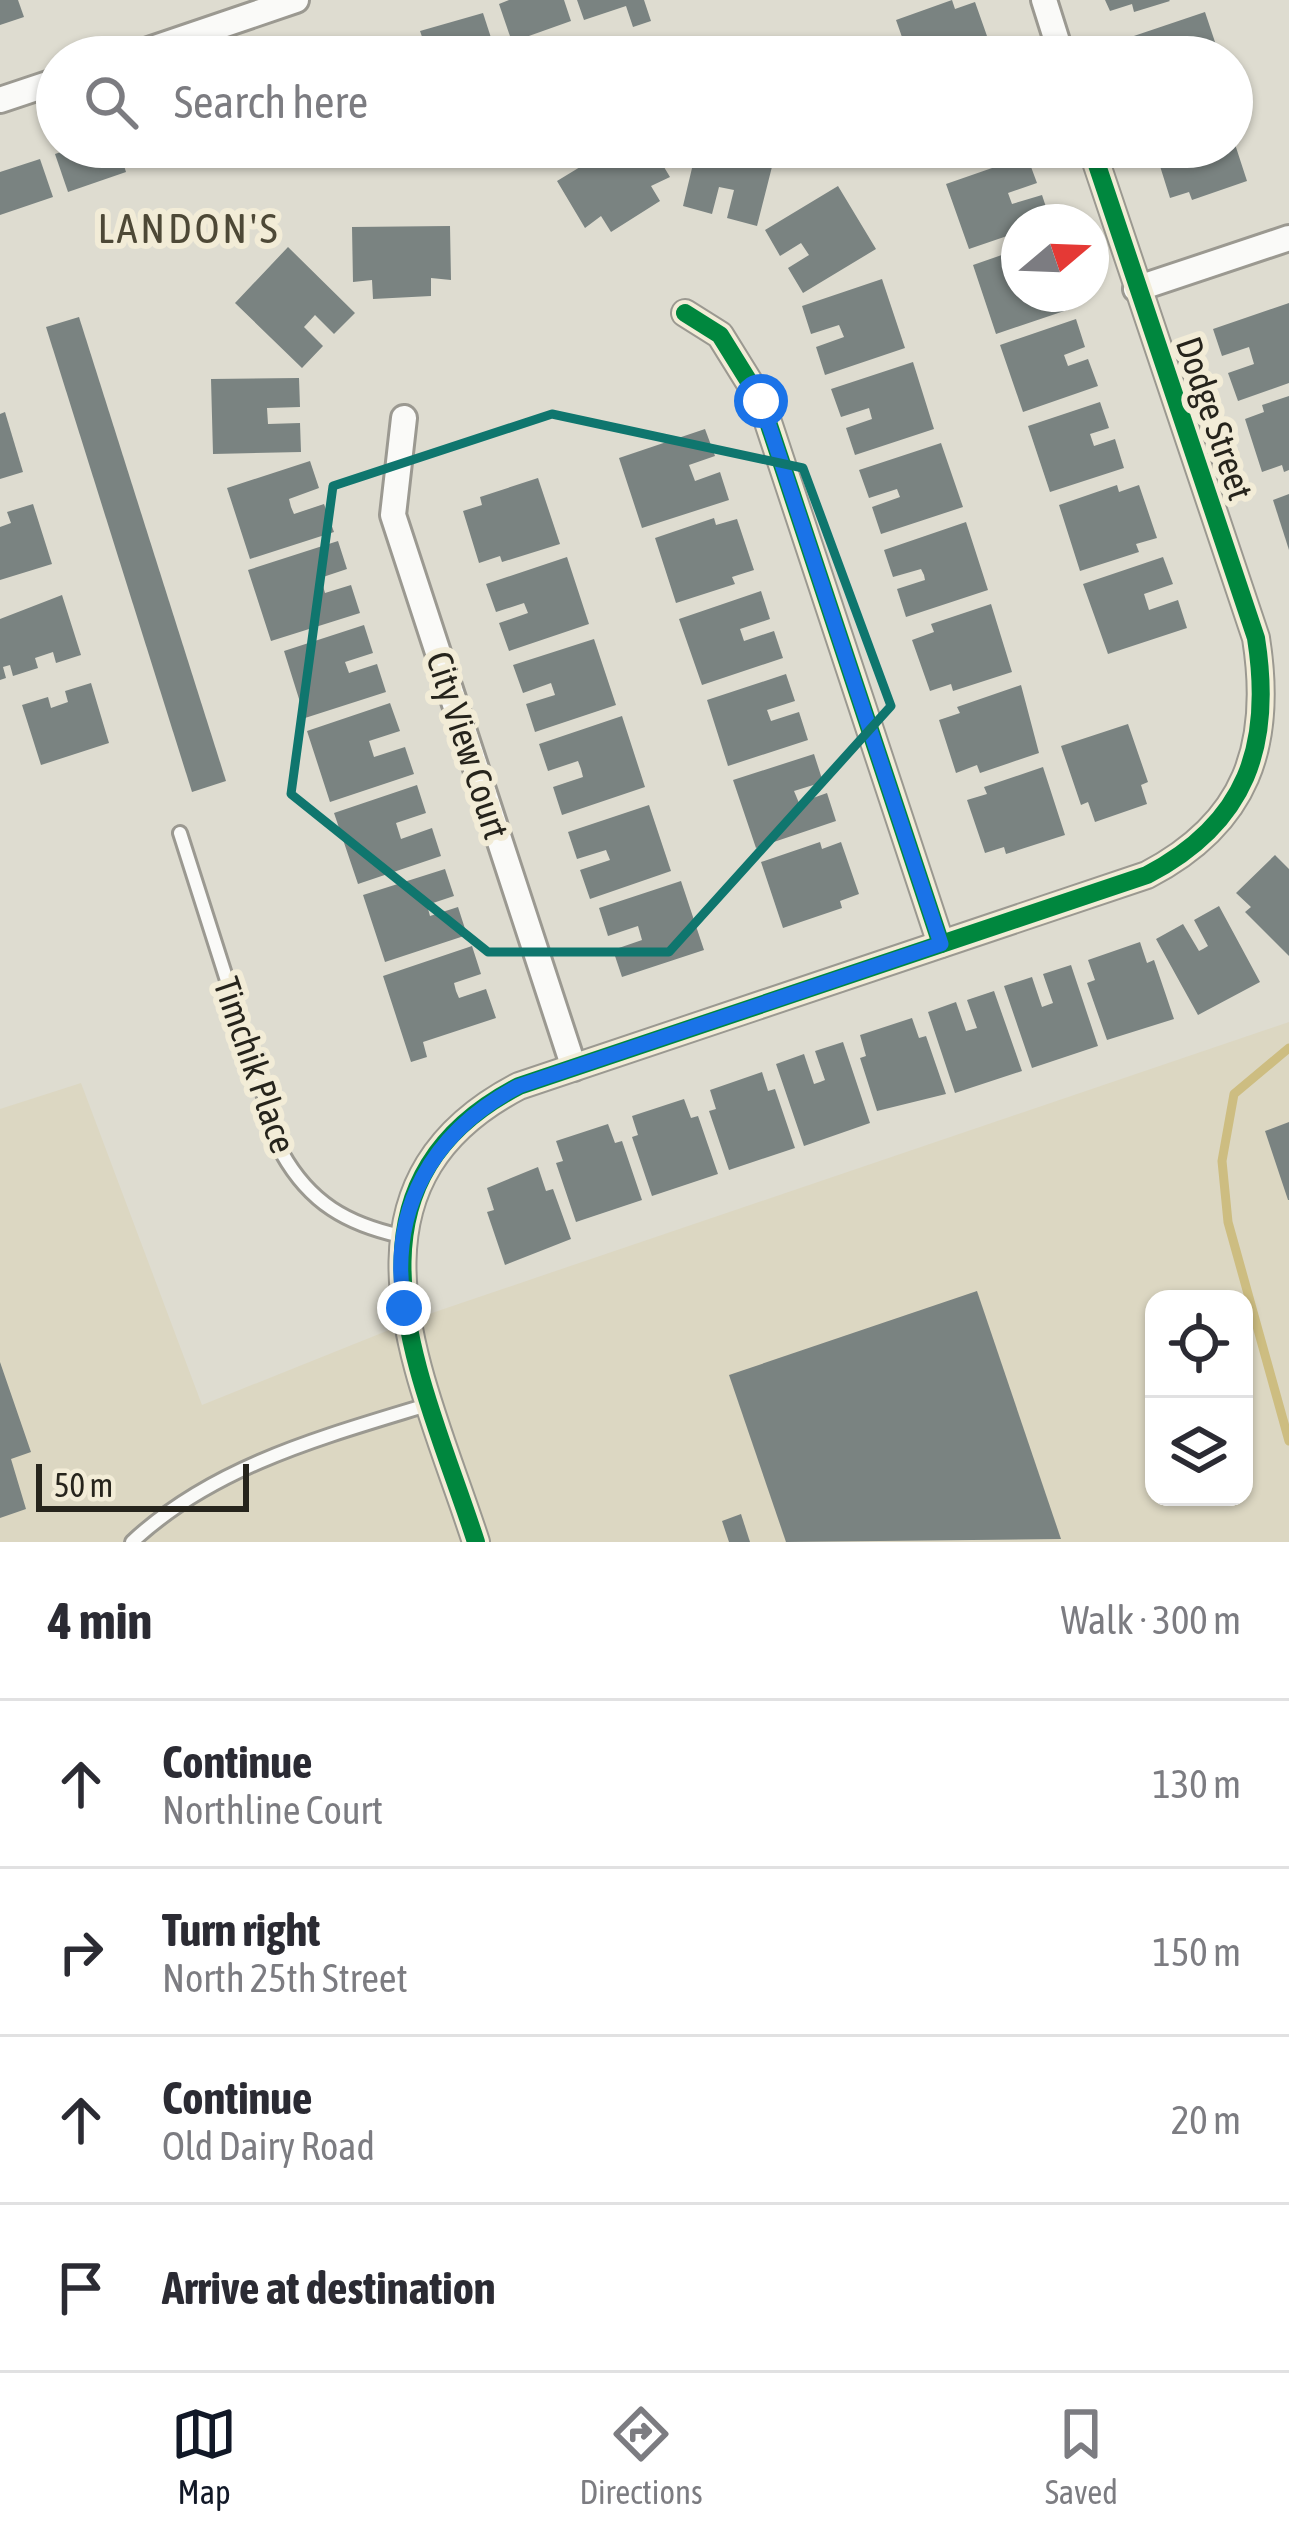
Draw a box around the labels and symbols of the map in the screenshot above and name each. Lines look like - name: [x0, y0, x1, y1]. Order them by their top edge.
- district label: LANDON'S: [98, 204, 280, 252]
- north arrow: [1001, 204, 1109, 312]
- street label: Dodge Street: [1168, 331, 1262, 505]
- route start: [734, 374, 788, 428]
- street label: City View Court: [418, 646, 518, 844]
- street label: Timchik Place: [205, 972, 305, 1158]
- route end: [377, 1281, 431, 1335]
- scale bar: [36, 1458, 249, 1511]

